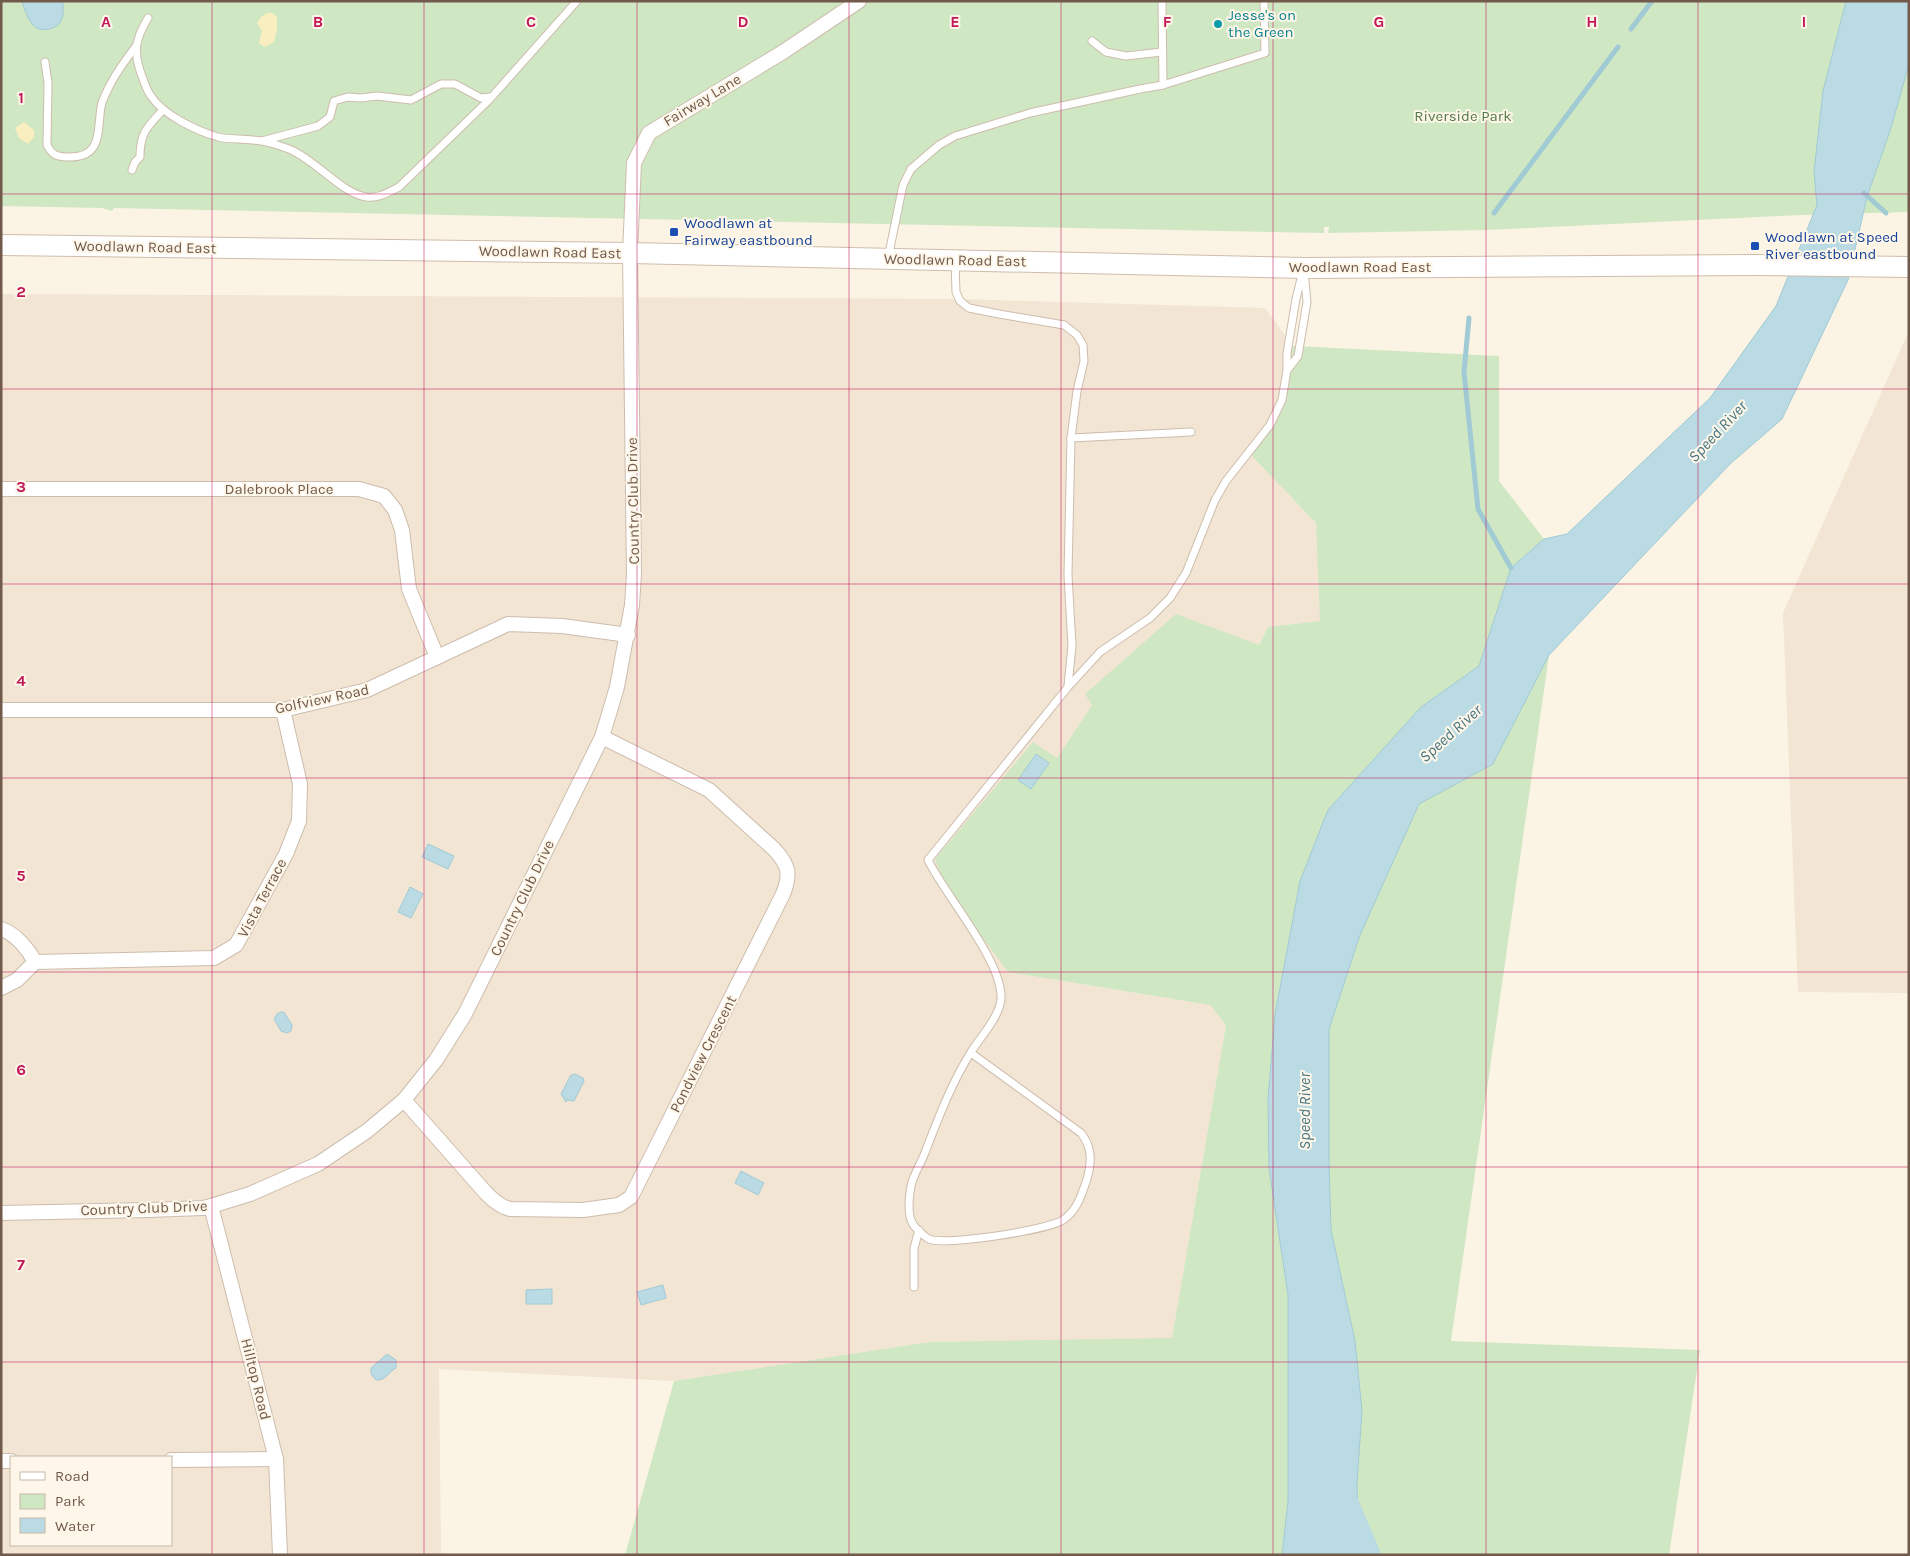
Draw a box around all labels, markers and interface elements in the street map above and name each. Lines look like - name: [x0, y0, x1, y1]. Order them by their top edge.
- place label: Jesse's on the Green: [1228, 6, 1296, 41]
- text: A: [101, 12, 111, 31]
- text: B: [313, 12, 323, 31]
- text: C: [526, 12, 536, 31]
- text: D: [738, 12, 749, 31]
- text: E: [950, 12, 960, 31]
- text: F: [1163, 12, 1172, 31]
- text: G: [1374, 12, 1384, 31]
- text: H: [1586, 12, 1598, 31]
- text: I: [1802, 12, 1806, 31]
- marker: Jesse's on the Green: [1212, 18, 1224, 30]
- street label: Fairway Lane: [660, 70, 744, 130]
- text: 1: [18, 88, 24, 107]
- park label: Riverside Park: [1414, 107, 1512, 125]
- place label: Woodlawn at Fairway eastbound: [684, 214, 813, 249]
- marker: Woodlawn at Fairway eastbound: [668, 226, 680, 238]
- place label: Woodlawn at Speed River eastbound: [1765, 228, 1899, 263]
- street label: Woodlawn Road East: [74, 237, 217, 257]
- marker: Woodlawn at Speed River eastbound: [1749, 240, 1761, 252]
- street label: Woodlawn Road East: [479, 242, 622, 262]
- street label: Woodlawn Road East: [884, 250, 1027, 270]
- street label: Woodlawn Road East: [1289, 258, 1432, 276]
- text: 2: [16, 282, 26, 301]
- water label: Speed River: [1684, 396, 1751, 466]
- street label: Country Club Drive: [623, 437, 643, 565]
- text: 3: [16, 477, 26, 496]
- street label: Dalebrook Place: [225, 480, 333, 498]
- text: 4: [16, 671, 26, 690]
- street label: Golfview Road: [273, 680, 371, 718]
- water label: Speed River: [1415, 700, 1486, 766]
- street label: Country Club Drive: [486, 837, 558, 959]
- street label: Vista Terrace: [234, 855, 290, 941]
- text: 5: [16, 866, 26, 885]
- street label: Pondview Crescent: [666, 992, 740, 1116]
- text: 6: [16, 1060, 26, 1079]
- water label: Speed River: [1295, 1072, 1314, 1150]
- street label: Country Club Drive: [80, 1197, 208, 1219]
- text: 7: [17, 1255, 25, 1274]
- street label: Hilltop Road: [237, 1336, 275, 1422]
- legend: [10, 1456, 172, 1546]
- text: Road: [55, 1467, 90, 1485]
- text: Park: [55, 1492, 85, 1510]
- text: Water: [55, 1517, 96, 1535]

